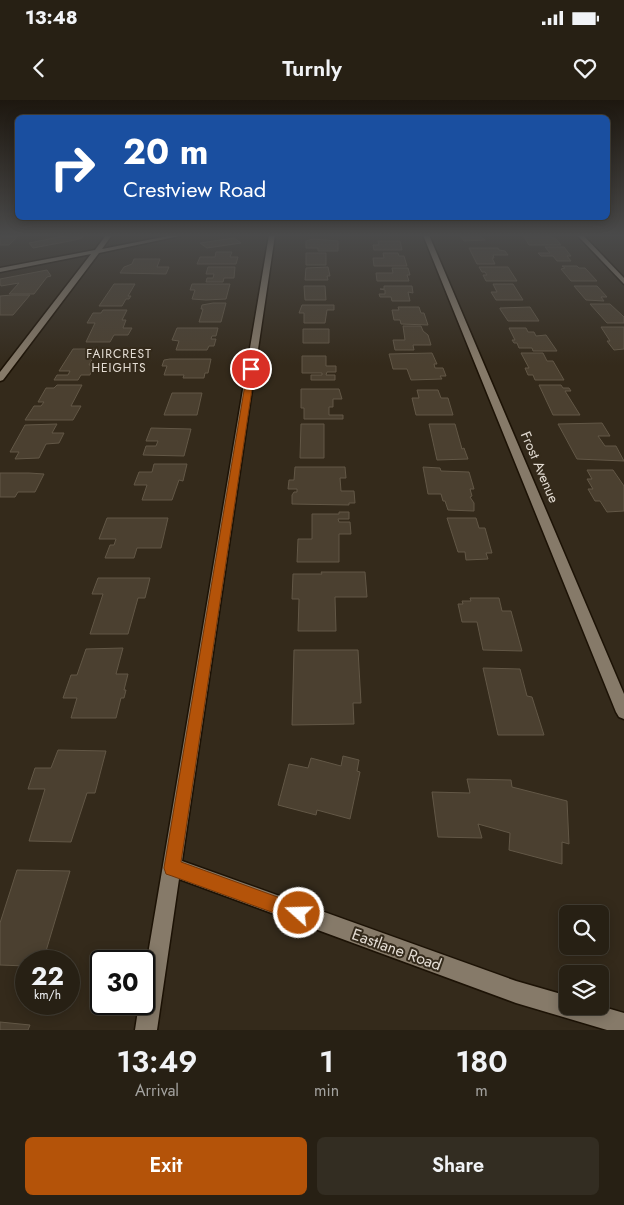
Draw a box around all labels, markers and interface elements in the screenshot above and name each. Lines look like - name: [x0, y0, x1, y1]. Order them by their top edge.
- text: 13:48: [25, 4, 78, 31]
- text: Turnly: [282, 52, 342, 84]
- icon: back: [25, 54, 53, 82]
- icon: heart: [571, 54, 599, 82]
- text: 20 m: [123, 127, 208, 177]
- icon: right: [40, 135, 105, 200]
- text: Crestview Road: [123, 173, 266, 205]
- district label: FAIRCREST HEIGHTS: [86, 345, 152, 377]
- pin: [230, 348, 272, 390]
- icon: arrive: [237, 355, 265, 383]
- street label: Frost Avenue: [516, 428, 564, 506]
- position arrow: [272, 886, 324, 938]
- map controls: [559, 905, 609, 1015]
- button: search: [559, 905, 609, 955]
- street label: Eastlane Road: [349, 923, 445, 976]
- speed limit sign: 30: [90, 950, 155, 1015]
- text: 22: [31, 958, 64, 994]
- button: layers: [559, 965, 609, 1015]
- text: km/h: [34, 986, 61, 1004]
- text: 13:49: [116, 1040, 198, 1083]
- text: 1: [319, 1040, 334, 1083]
- text: 180: [455, 1040, 508, 1083]
- text: Arrival: [135, 1079, 179, 1102]
- text: min: [314, 1079, 339, 1102]
- text: m: [475, 1079, 488, 1102]
- button: Exit: [25, 1137, 307, 1195]
- button: Share: [317, 1137, 599, 1195]

